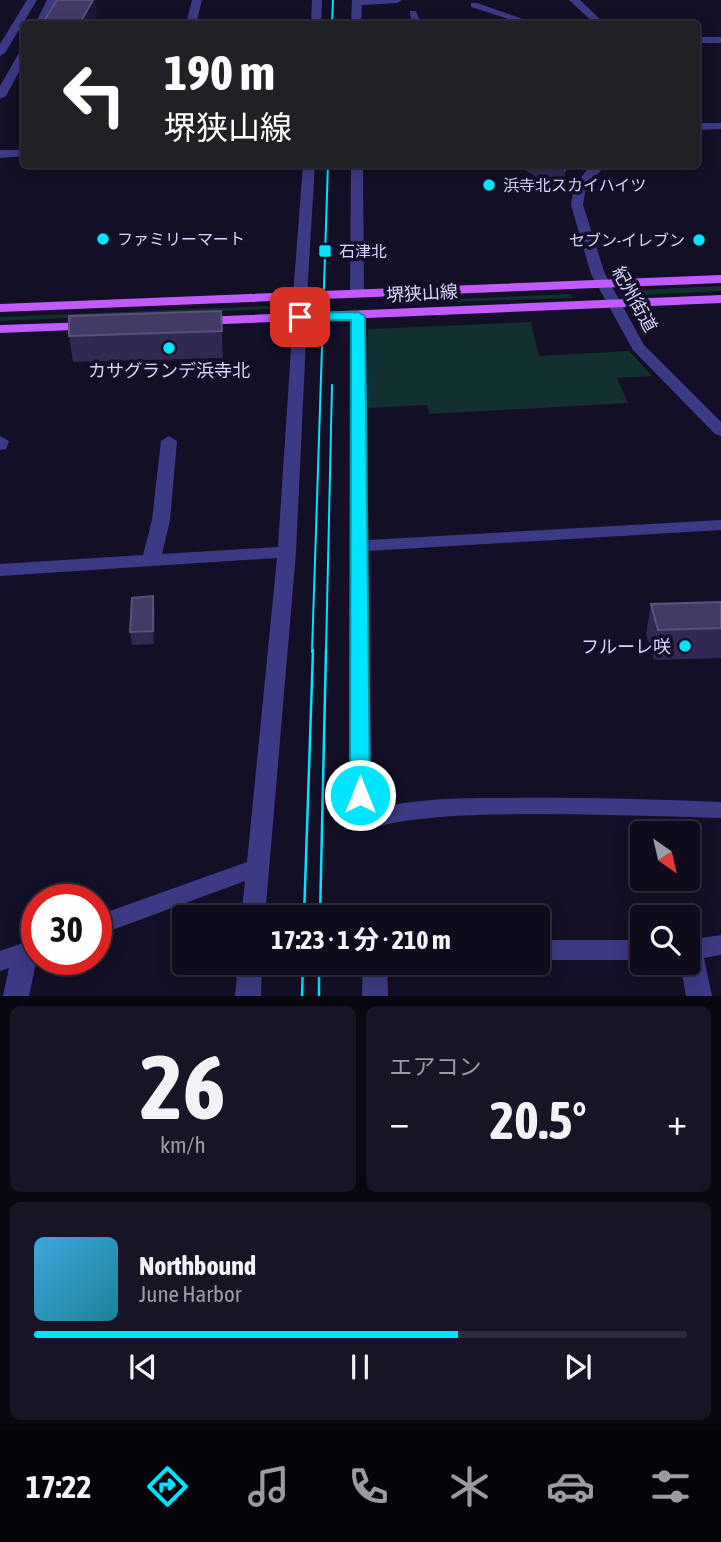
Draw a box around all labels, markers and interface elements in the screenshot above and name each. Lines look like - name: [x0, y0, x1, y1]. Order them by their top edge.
- text: 190 m: [164, 44, 275, 100]
- icon: left: [49, 49, 140, 140]
- text: 堺狭山線: [164, 109, 292, 146]
- place label: 浜寺北スカイハイツ: [503, 176, 646, 194]
- marker: 浜寺北スカイハイツ: [481, 177, 497, 193]
- place label: ファミリーマート: [117, 230, 245, 248]
- marker: ファミリーマート: [95, 231, 111, 247]
- place label: セブン-イレブン: [569, 231, 685, 249]
- marker: セブン-イレブン: [691, 232, 707, 248]
- place label: 石津北: [339, 242, 387, 260]
- marker: 石津北: [317, 243, 333, 259]
- street label: 紀州街道: [608, 262, 662, 336]
- street label: 堺狭山線: [385, 281, 459, 305]
- pin: [270, 287, 330, 347]
- icon: arrive: [281, 298, 319, 336]
- marker: カサグランデ浜寺北: [161, 340, 177, 356]
- place label: カサグランデ浜寺北: [88, 360, 250, 381]
- place label: フルーレ咲: [581, 636, 671, 657]
- marker: フルーレ咲: [677, 638, 693, 654]
- position arrow: [323, 758, 397, 832]
- north arrow: [630, 821, 700, 891]
- map controls: [630, 821, 700, 975]
- speed limit sign: 30: [21, 884, 112, 975]
- button: search: [630, 905, 700, 975]
- text: 17:23 · 1 分 · 210 m: [271, 925, 451, 955]
- text: 26: [140, 1034, 226, 1138]
- text: エアコン: [390, 1054, 482, 1080]
- text: 20.5°: [490, 1090, 587, 1150]
- text: −: [390, 1100, 409, 1143]
- text: +: [667, 1100, 687, 1143]
- text: km/h: [160, 1132, 206, 1158]
- text: Northbound: [139, 1251, 256, 1281]
- text: June Harbor: [139, 1281, 242, 1307]
- icon: previous: [124, 1348, 162, 1386]
- icon: pause: [341, 1348, 379, 1386]
- icon: next: [559, 1348, 597, 1386]
- icon: directions: [143, 1462, 192, 1511]
- icon: music: [244, 1462, 293, 1511]
- icon: phone: [344, 1462, 393, 1511]
- icon: climate: [445, 1462, 494, 1511]
- icon: car: [546, 1462, 595, 1511]
- icon: filters: [646, 1462, 695, 1511]
- text: 17:22: [26, 1468, 92, 1505]

